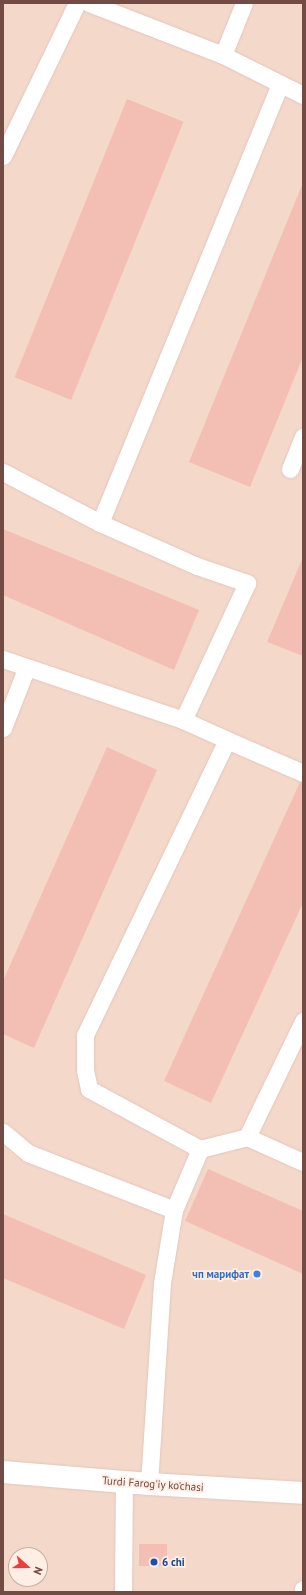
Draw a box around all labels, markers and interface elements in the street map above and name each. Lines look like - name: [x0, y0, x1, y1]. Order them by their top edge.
- place label: чп марифат: [192, 1267, 249, 1281]
- marker: чп марифат: [252, 1269, 262, 1279]
- street label: Turdi Farog'iy ko'chasi: [102, 1474, 204, 1494]
- north arrow: [8, 1547, 48, 1587]
- place label: 6 chi: [162, 1555, 185, 1569]
- marker: 6 chi: [149, 1557, 159, 1567]
- text: N: [30, 1565, 46, 1577]

